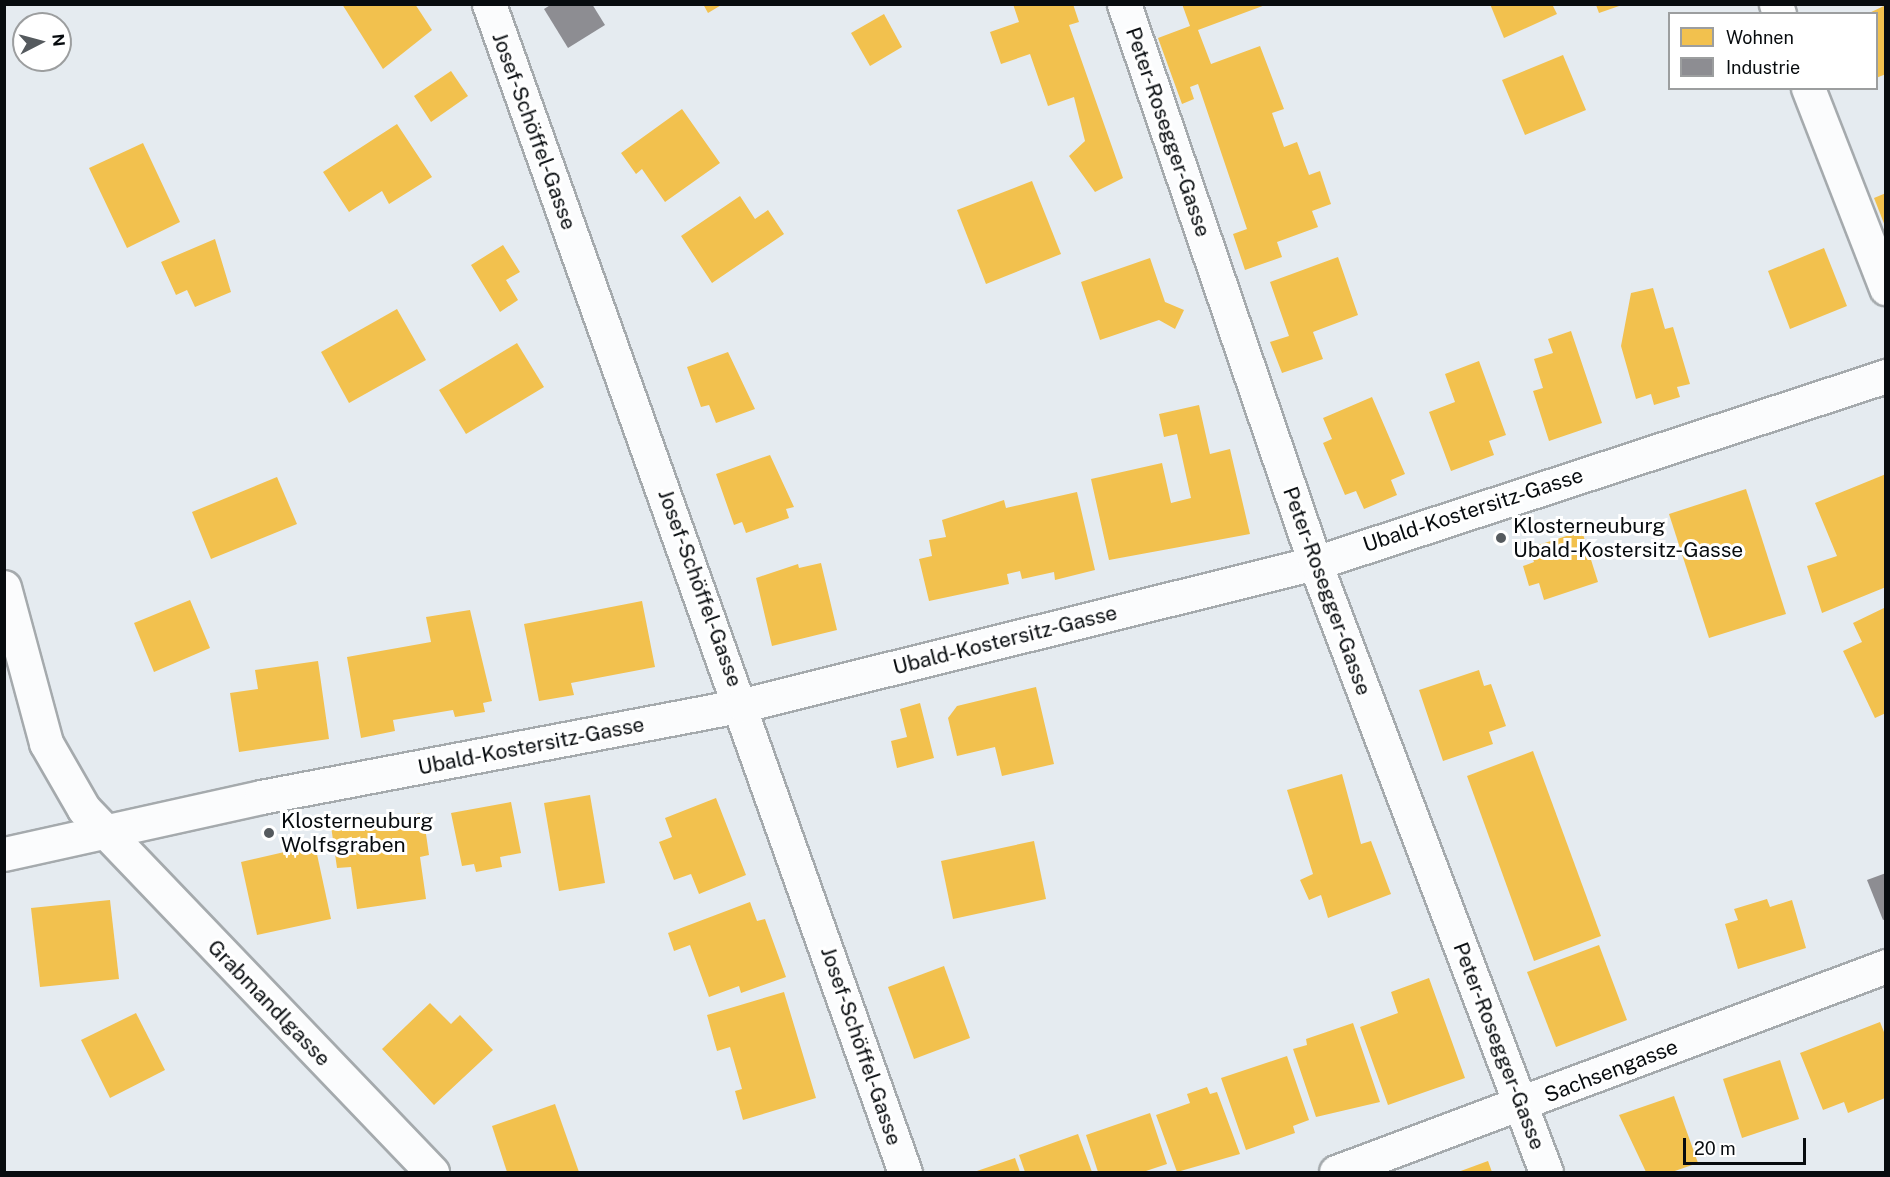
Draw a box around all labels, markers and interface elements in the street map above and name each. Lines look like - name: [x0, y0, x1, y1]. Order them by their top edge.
- north arrow: [12, 12, 72, 72]
- legend: [1668, 12, 1878, 90]
- street label: Peter-Rosegger-Gasse: [1120, 24, 1216, 240]
- text: Wohnen: [1726, 27, 1794, 48]
- street label: Josef-Schöffel-Gasse: [487, 29, 581, 233]
- text: N: [48, 33, 69, 47]
- text: Industrie: [1726, 57, 1800, 78]
- street label: Ubald-Kostersitz-Gasse: [1360, 462, 1586, 558]
- street label: Peter-Rosegger-Gasse: [1278, 483, 1376, 699]
- street label: Josef-Schöffel-Gasse: [653, 486, 747, 690]
- place label: Klosterneuburg Ubald-Kostersitz-Gasse: [1513, 513, 1743, 563]
- marker: Klosterneuburg Ubald-Kostersitz-Gasse: [1494, 531, 1508, 545]
- street label: Ubald-Kostersitz-Gasse: [890, 600, 1120, 680]
- street label: Ubald-Kostersitz-Gasse: [416, 712, 646, 780]
- place label: Klosterneuburg Wolfsgraben: [281, 808, 433, 858]
- marker: Klosterneuburg Wolfsgraben: [262, 826, 276, 840]
- street label: Grabmandlgasse: [202, 935, 336, 1071]
- street label: Peter-Rosegger-Gasse: [1448, 939, 1550, 1153]
- street label: Josef-Schöffel-Gasse: [815, 943, 907, 1149]
- street label: Sachsengasse: [1541, 1034, 1681, 1108]
- scale bar: [1686, 1126, 1809, 1164]
- text: 20 m: [1694, 1138, 1736, 1159]

